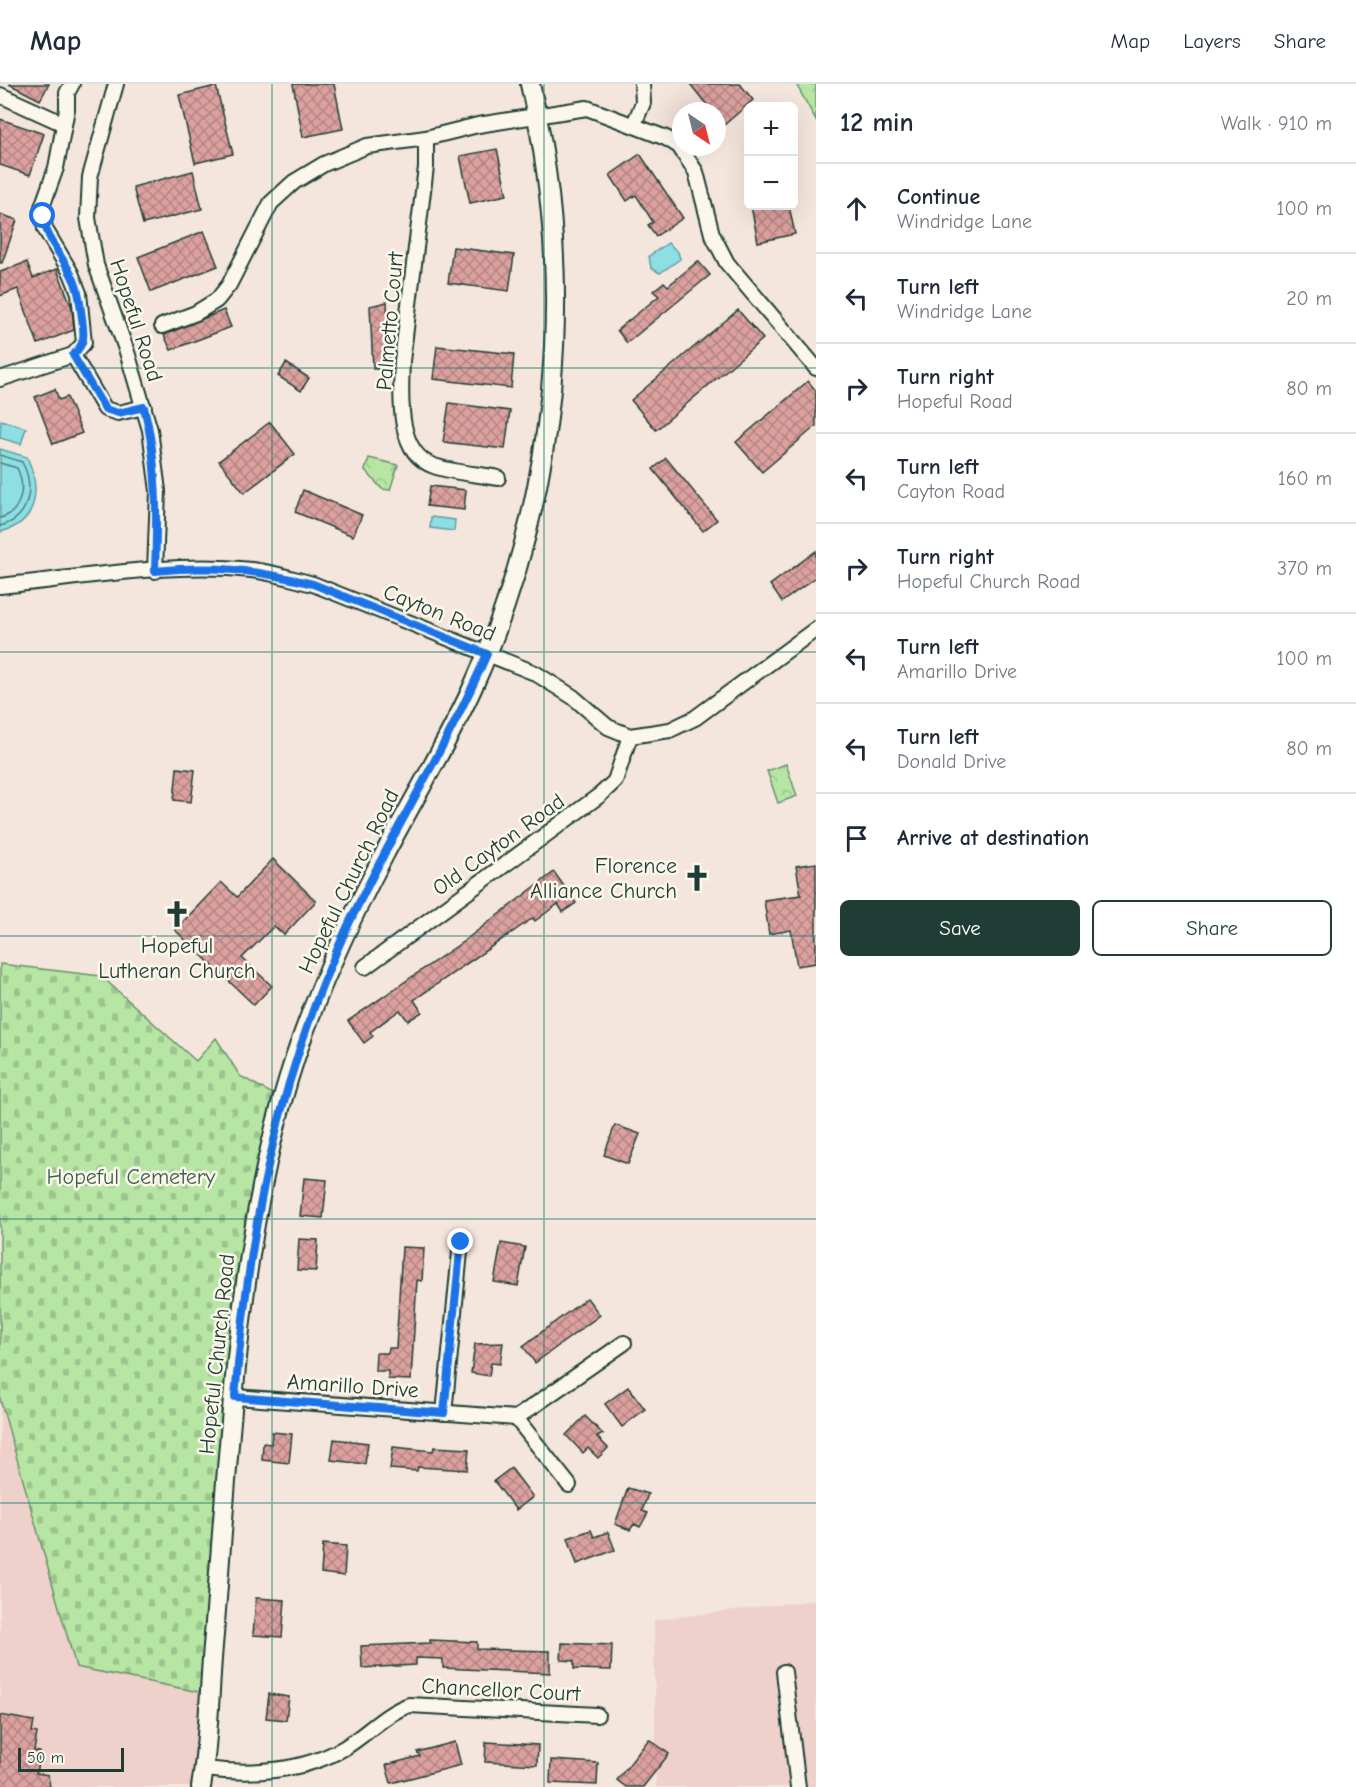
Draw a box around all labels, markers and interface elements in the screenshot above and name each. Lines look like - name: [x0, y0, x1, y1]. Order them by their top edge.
- text: Map: [30, 25, 81, 57]
- text: Map: [1111, 29, 1150, 53]
- text: Layers: [1183, 29, 1241, 53]
- text: Share: [1274, 29, 1326, 53]
- north arrow: [672, 102, 726, 156]
- map controls: [744, 102, 798, 210]
- button: +: [744, 102, 798, 156]
- text: 12 min: [840, 108, 914, 138]
- text: Walk · 910 m: [1221, 112, 1332, 135]
- button: −: [744, 156, 798, 210]
- text: Continue: [897, 184, 980, 210]
- icon: ahead: [840, 192, 873, 225]
- text: 100 m: [1277, 197, 1332, 220]
- route start: [29, 202, 55, 228]
- text: Windridge Lane: [897, 210, 1032, 233]
- street label: Palmetto Court: [371, 250, 409, 392]
- street label: Hopeful Road: [104, 256, 168, 385]
- text: Turn left: [897, 274, 979, 300]
- icon: left: [840, 282, 873, 315]
- text: 20 m: [1286, 287, 1332, 310]
- text: Windridge Lane: [897, 300, 1032, 323]
- text: Turn right: [897, 364, 994, 390]
- icon: right: [840, 372, 873, 405]
- text: 80 m: [1286, 377, 1332, 400]
- text: Hopeful Road: [897, 390, 1013, 413]
- text: Turn left: [897, 454, 979, 480]
- icon: left: [840, 462, 873, 495]
- text: 160 m: [1278, 467, 1332, 490]
- text: Cayton Road: [897, 480, 1005, 503]
- text: Turn right: [897, 544, 994, 570]
- icon: right: [840, 552, 873, 585]
- text: 370 m: [1277, 557, 1332, 580]
- text: Hopeful Church Road: [897, 570, 1080, 593]
- street label: Cayton Road: [380, 579, 500, 647]
- text: Turn left: [897, 634, 979, 660]
- icon: left: [840, 642, 873, 675]
- text: 100 m: [1277, 647, 1332, 670]
- text: Amarillo Drive: [897, 660, 1017, 683]
- text: Turn left: [897, 724, 979, 750]
- icon: left: [840, 732, 873, 765]
- text: 80 m: [1286, 737, 1332, 760]
- text: Donald Drive: [897, 750, 1006, 773]
- street label: Hopeful Church Road: [293, 785, 405, 978]
- street label: Old Cayton Road: [427, 788, 570, 901]
- icon: arrive: [840, 822, 873, 855]
- text: Arrive at destination: [897, 825, 1089, 851]
- place label: Florence Alliance Church: [530, 853, 677, 904]
- church icon: Florence Alliance Church: [682, 863, 712, 893]
- church icon: Hopeful Lutheran Church: [162, 899, 192, 929]
- button: Save: [840, 900, 1080, 956]
- button: Share: [1092, 900, 1332, 956]
- place label: Hopeful Lutheran Church: [98, 933, 256, 984]
- park label: Hopeful Cemetery: [47, 1164, 216, 1190]
- route end: [447, 1228, 473, 1254]
- street label: Hopeful Church Road: [194, 1252, 240, 1456]
- street label: Amarillo Drive: [286, 1368, 420, 1404]
- street label: Chancellor Court: [421, 1673, 582, 1707]
- scale bar: [18, 1745, 124, 1772]
- text: 50 m: [27, 1749, 64, 1767]

